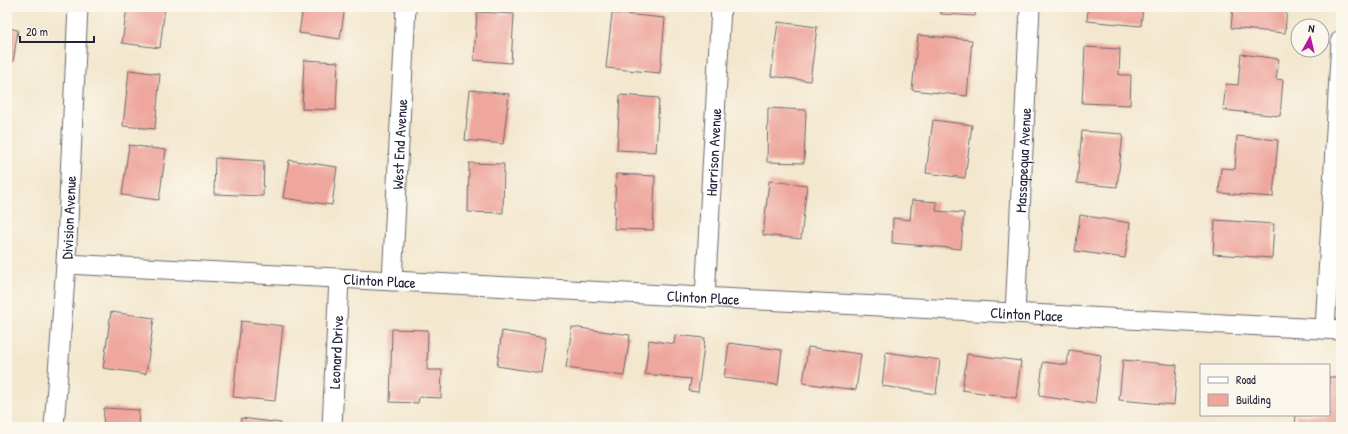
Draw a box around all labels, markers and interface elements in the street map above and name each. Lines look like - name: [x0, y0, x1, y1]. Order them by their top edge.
- scale bar: [20, 18, 94, 44]
- north arrow: [1290, 18, 1330, 58]
- text: N: [1308, 21, 1315, 35]
- text: 20 m: [26, 23, 48, 40]
- street label: West End Avenue: [386, 98, 412, 190]
- street label: Massapequa Avenue: [1009, 107, 1036, 213]
- street label: Harrison Avenue: [700, 108, 726, 197]
- street label: Division Avenue: [56, 175, 81, 260]
- street label: Clinton Place: [343, 268, 416, 293]
- street label: Clinton Place: [666, 285, 740, 309]
- street label: Clinton Place: [990, 301, 1064, 326]
- street label: Leonard Drive: [323, 315, 348, 389]
- legend: [1200, 364, 1330, 416]
- text: Road: [1236, 371, 1256, 388]
- text: Building: [1236, 391, 1271, 408]

